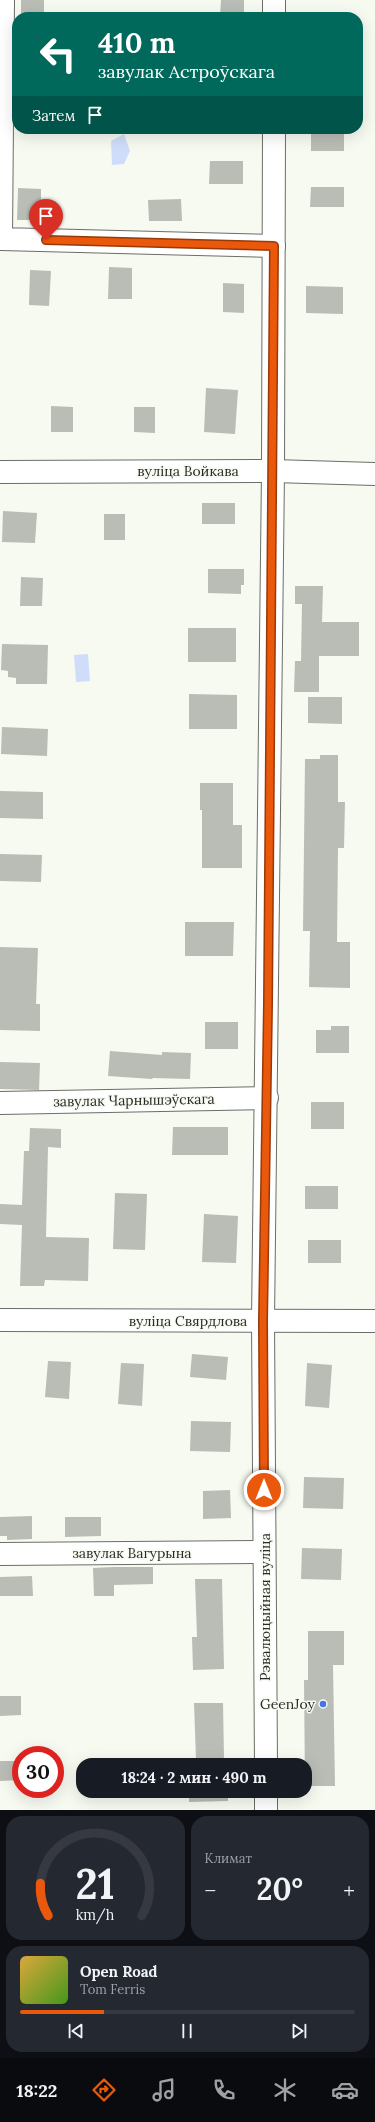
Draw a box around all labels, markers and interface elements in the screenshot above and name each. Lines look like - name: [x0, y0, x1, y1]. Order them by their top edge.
- text: 410 m: [98, 25, 176, 61]
- icon: left: [32, 28, 84, 80]
- text: завулак Астроўскага: [98, 60, 275, 83]
- icon: arrive: [84, 104, 106, 126]
- text: Затем: [32, 106, 76, 125]
- pin: [29, 199, 63, 240]
- icon: arrive: [35, 205, 57, 227]
- street label: вуліца Войкава: [137, 462, 239, 480]
- street label: завулак Чарнышэўскага: [53, 1090, 215, 1110]
- street label: вуліца Свярдлова: [129, 1312, 247, 1330]
- position arrow: [243, 1469, 285, 1511]
- street label: Рэвалюцыйная вуліца: [256, 1533, 274, 1681]
- street label: завулак Вагурына: [72, 1544, 192, 1562]
- place label: GeenJoy: [260, 1695, 316, 1713]
- marker: GeenJoy: [318, 1699, 328, 1709]
- speed limit sign: 30: [12, 1746, 64, 1798]
- text: 18:24 · 2 мин · 490 m: [121, 1768, 267, 1787]
- text: Климат: [205, 1850, 252, 1867]
- text: 21: [76, 1857, 115, 1910]
- text: 20°: [256, 1870, 303, 1908]
- text: −: [205, 1876, 216, 1904]
- text: +: [343, 1876, 355, 1904]
- text: km/h: [76, 1906, 115, 1925]
- text: Open Road: [80, 1962, 158, 1981]
- text: Tom Ferris: [80, 1981, 145, 1998]
- icon: previous: [65, 2020, 87, 2042]
- icon: pause: [176, 2020, 198, 2042]
- icon: next: [288, 2020, 310, 2042]
- icon: directions: [90, 2076, 118, 2104]
- icon: music: [150, 2076, 178, 2104]
- icon: phone: [210, 2076, 238, 2104]
- icon: climate: [271, 2076, 299, 2104]
- icon: car: [331, 2076, 359, 2104]
- text: 18:22: [16, 2079, 57, 2102]

